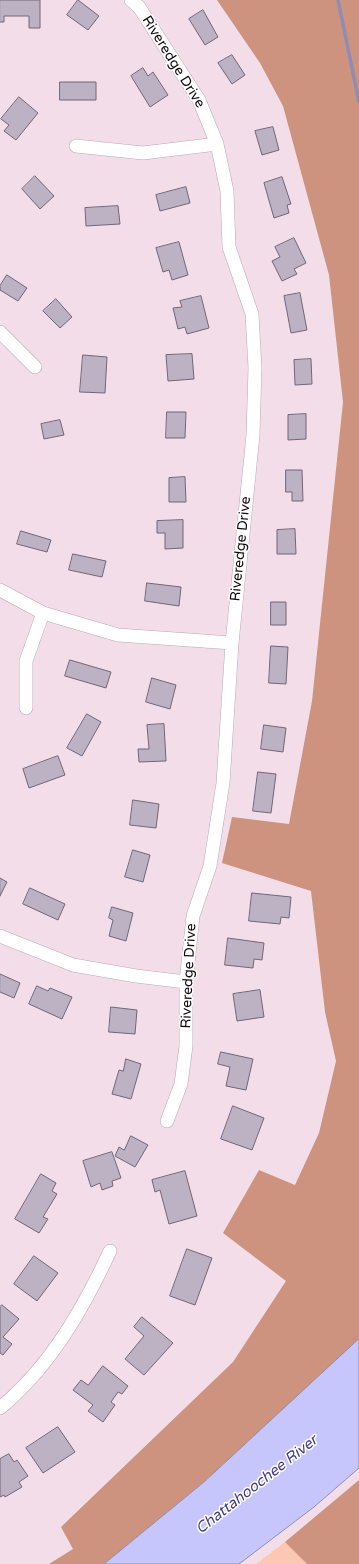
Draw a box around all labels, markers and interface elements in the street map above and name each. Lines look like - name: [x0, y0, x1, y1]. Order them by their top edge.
- street label: Riveredge Drive: [138, 13, 208, 111]
- street label: Riveredge Drive: [227, 496, 255, 602]
- street label: Riveredge Drive: [178, 923, 200, 1029]
- water label: Chattahoochee River: [193, 1432, 321, 1538]

